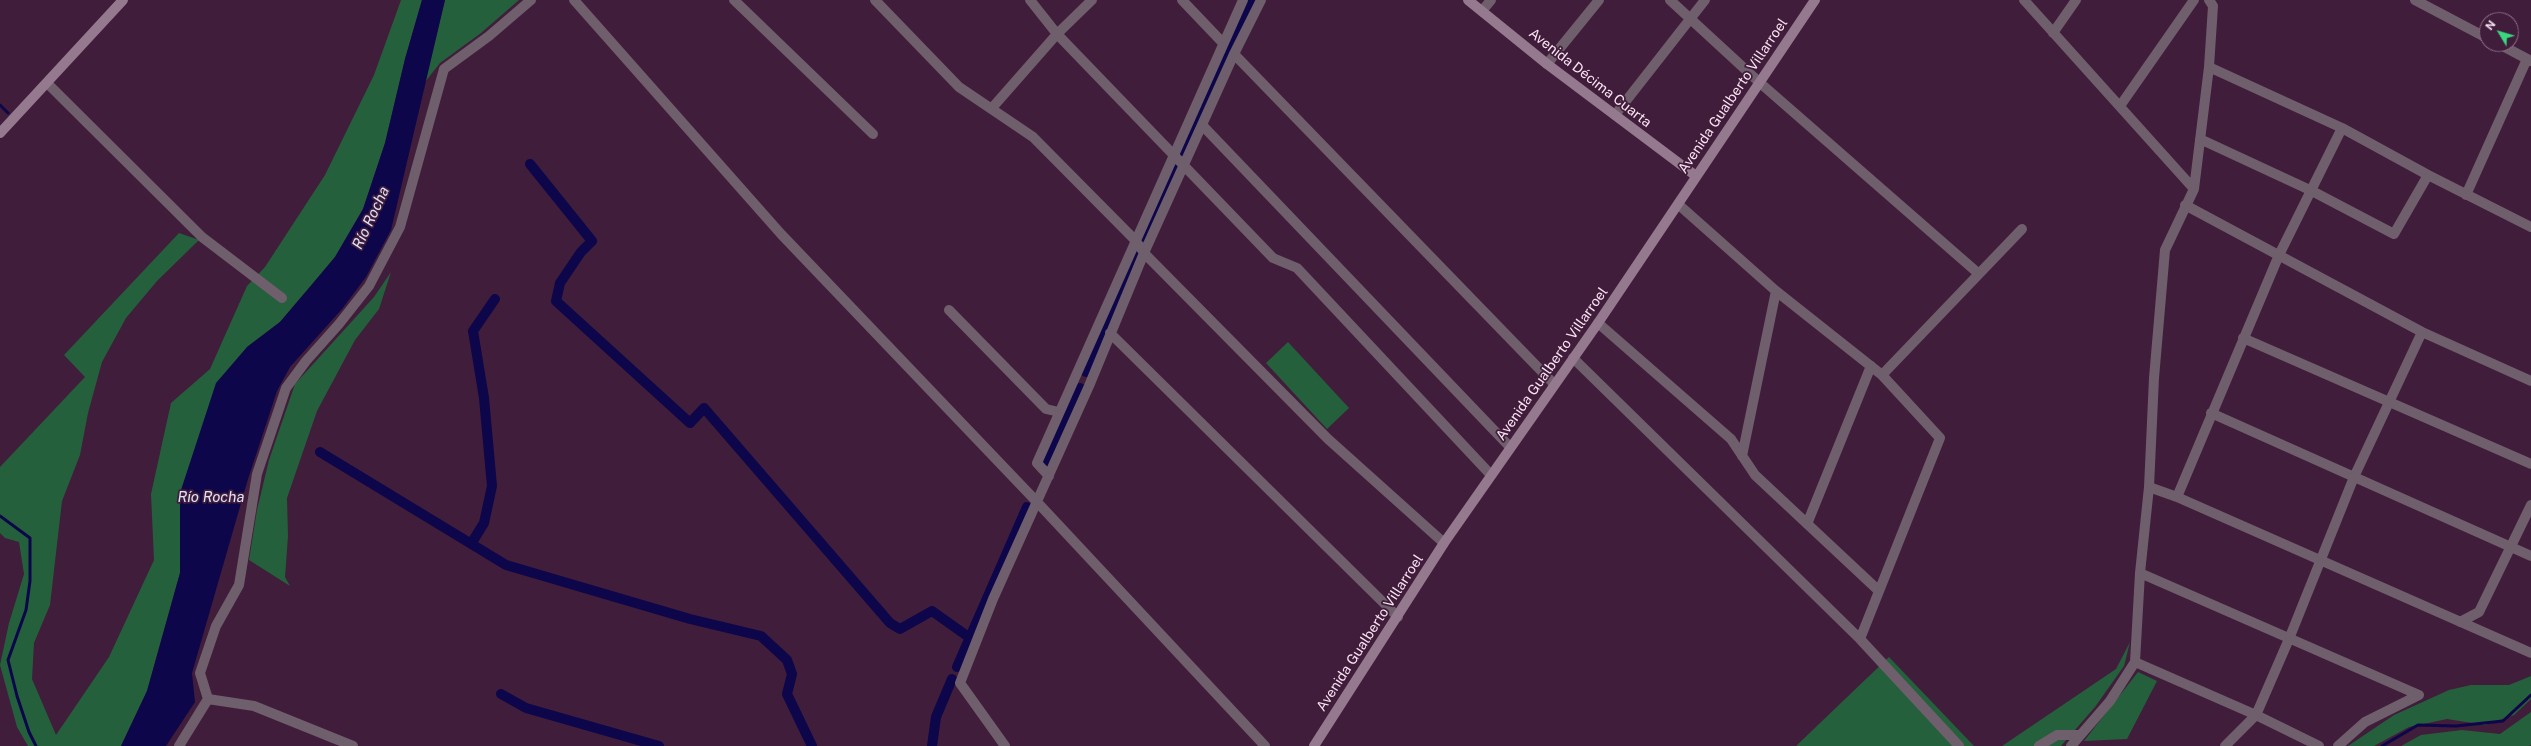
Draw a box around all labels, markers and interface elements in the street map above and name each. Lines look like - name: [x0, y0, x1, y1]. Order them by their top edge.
- north arrow: [2479, 12, 2519, 52]
- street label: Avenida Gualberto Villarroel: [1675, 15, 1791, 177]
- text: N: [2483, 18, 2498, 32]
- street label: Avenida Décima Cuarta: [1525, 25, 1655, 131]
- water label: Río Rocha: [349, 184, 393, 252]
- street label: Avenida Gualberto Villarroel: [1493, 284, 1611, 444]
- water label: Río Rocha: [177, 488, 245, 506]
- street label: Avenida Gualberto Villarroel: [1313, 552, 1427, 714]

